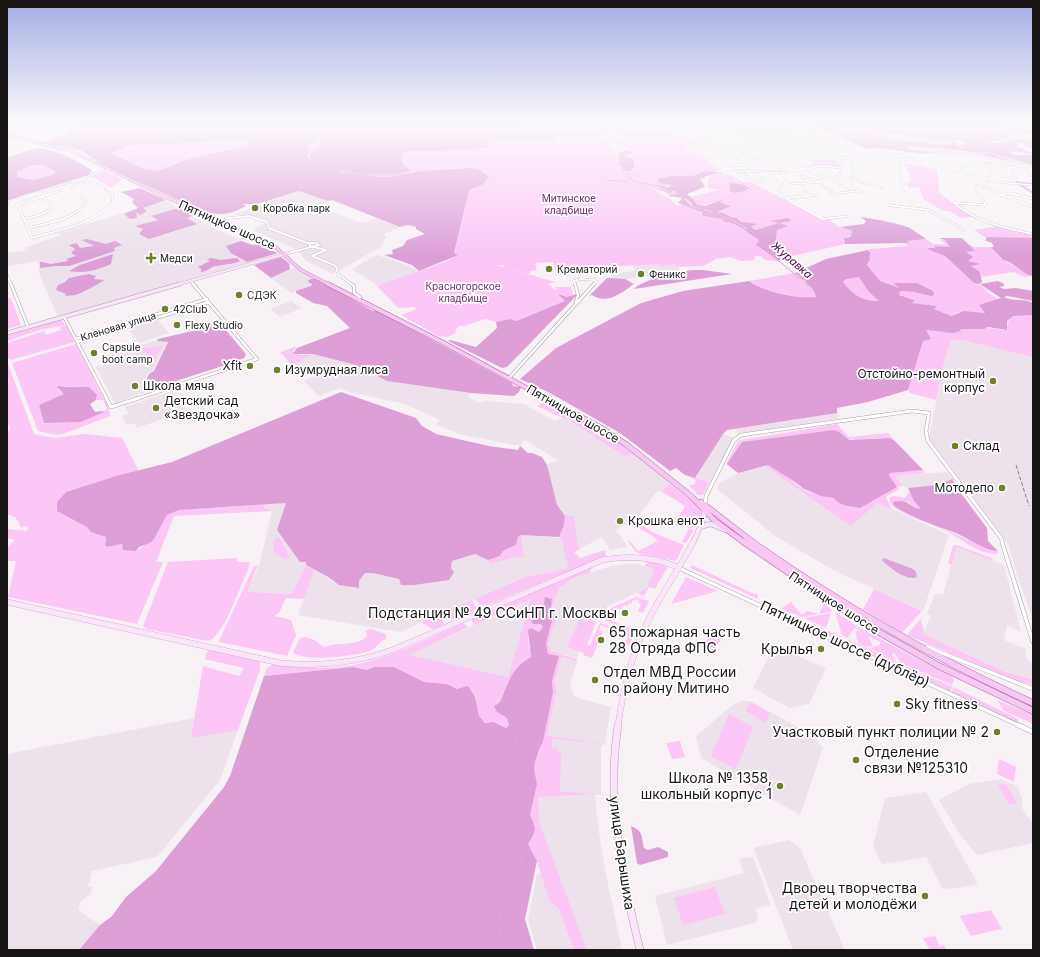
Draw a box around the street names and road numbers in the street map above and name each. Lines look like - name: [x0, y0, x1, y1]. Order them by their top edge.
- street label: Пятницкое шоссе: [177, 196, 278, 253]
- street label: Кленовая улица: [79, 309, 157, 343]
- street label: Пятницкое шоссе: [524, 381, 622, 446]
- street label: Пятницкое шоссе: [786, 568, 882, 637]
- street label: Пятницкое шоссе (дублёр): [758, 597, 933, 690]
- street label: улица Барышиха: [606, 795, 639, 911]

